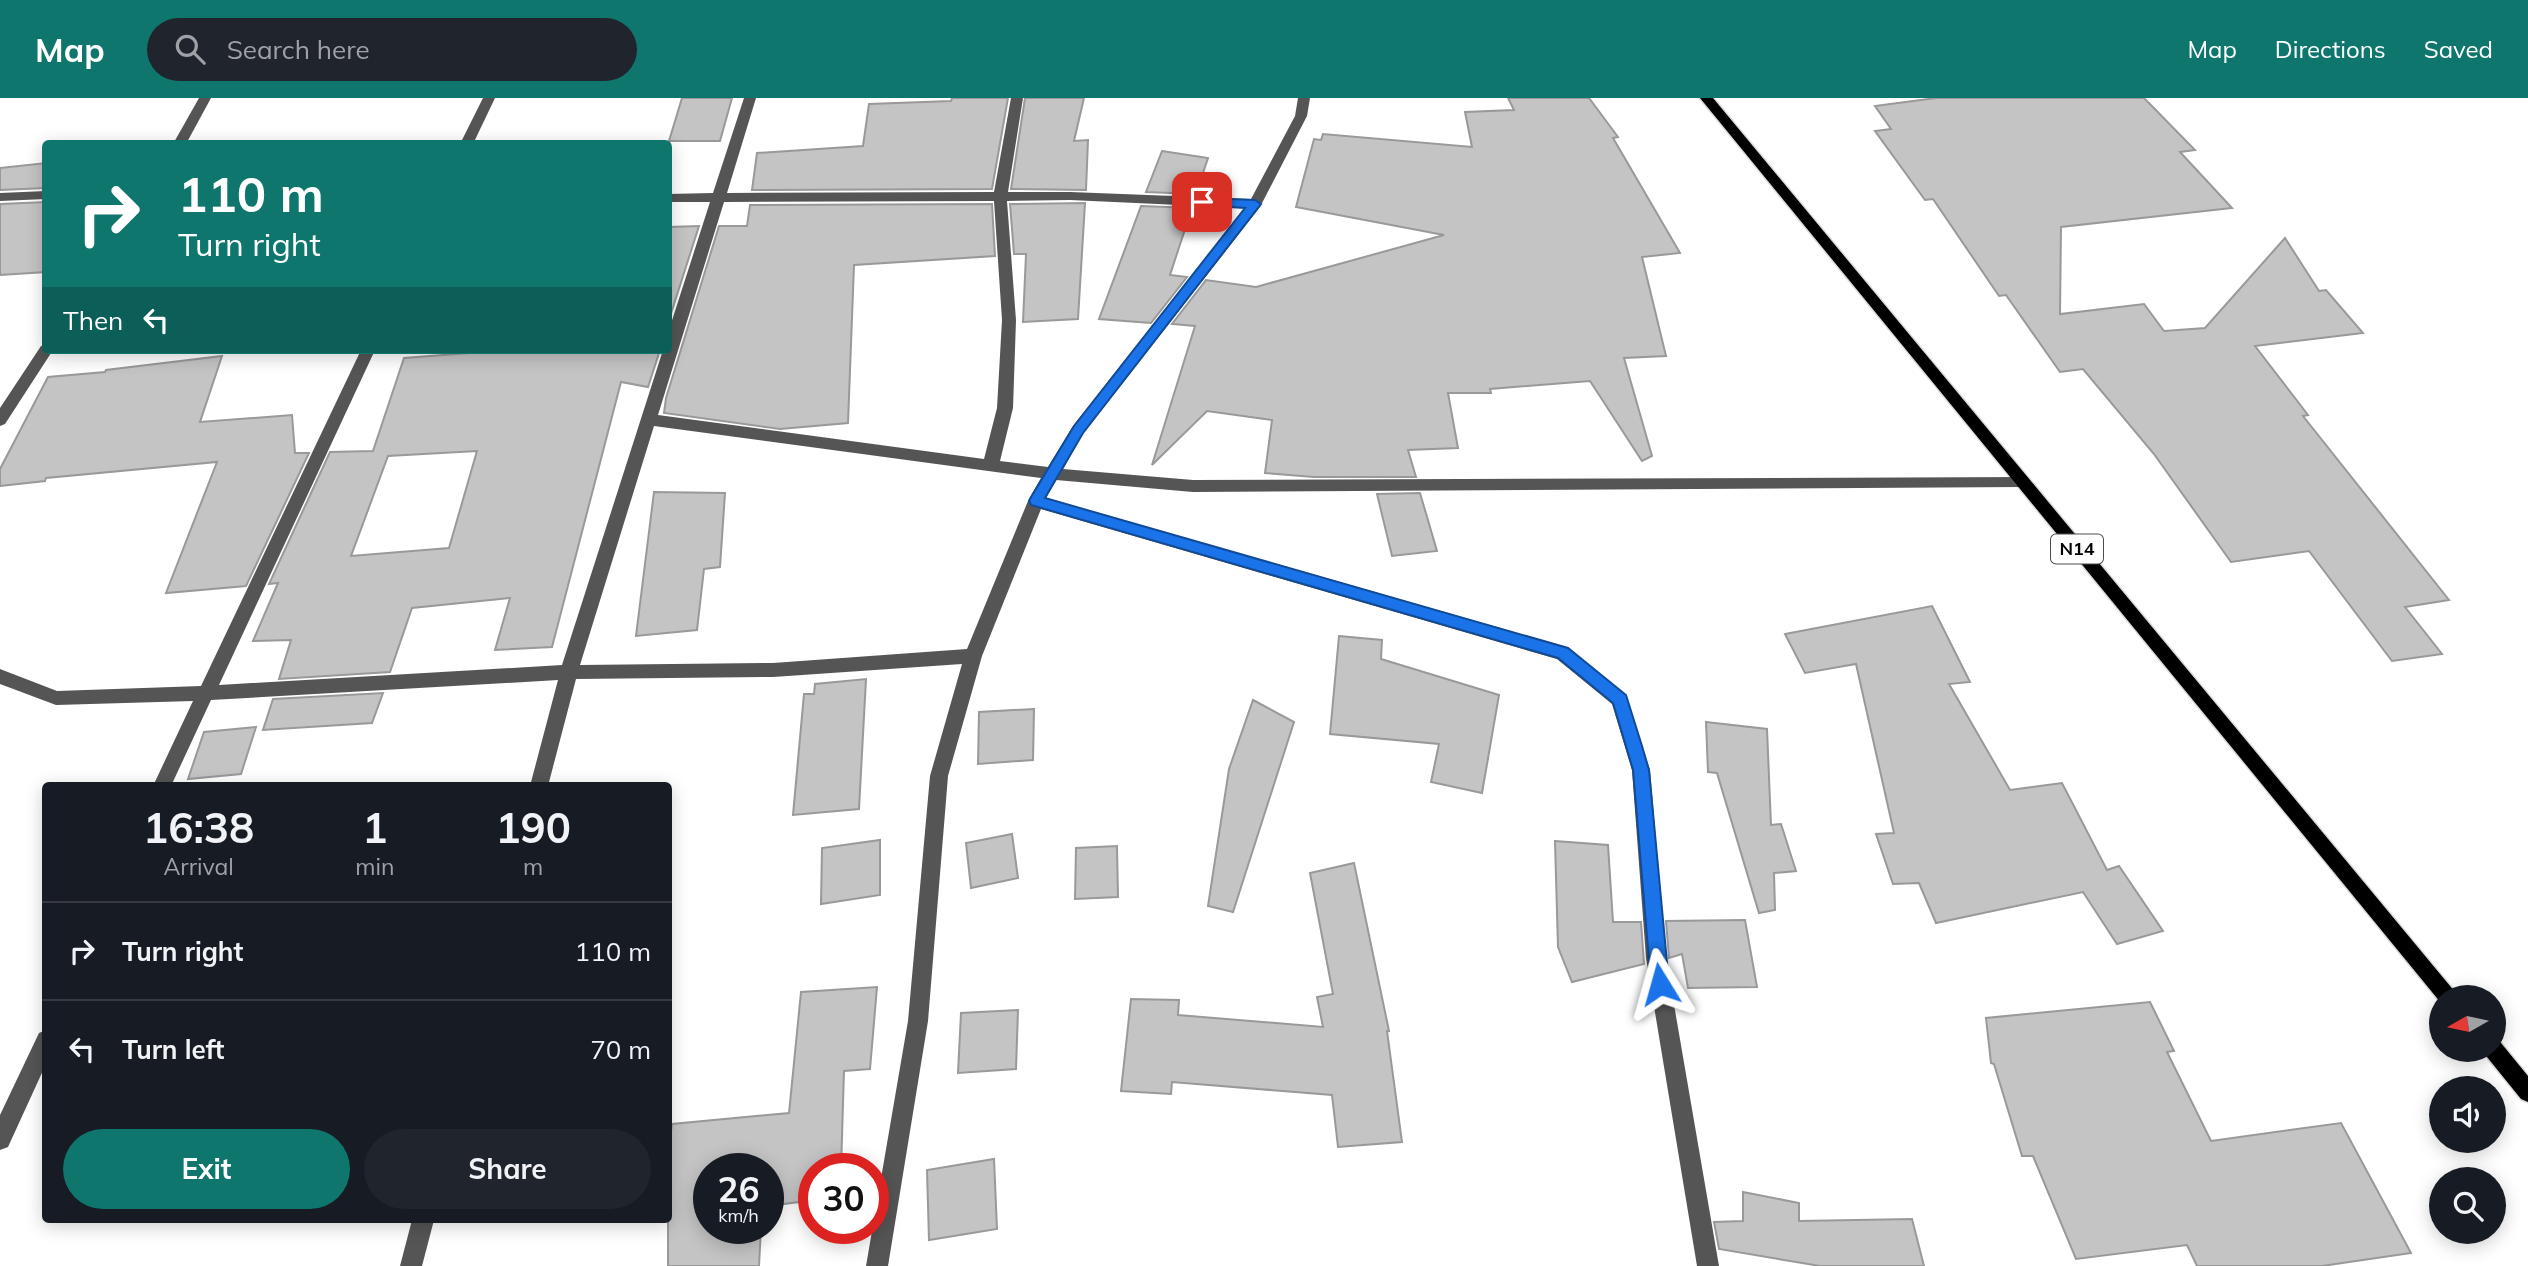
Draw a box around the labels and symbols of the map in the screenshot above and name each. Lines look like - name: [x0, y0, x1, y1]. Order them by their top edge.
- pin: [1172, 172, 1232, 232]
- road number: N14: [2051, 534, 2103, 564]
- position arrow: [1623, 947, 1697, 1021]
- north arrow: [2429, 985, 2506, 1062]
- speed limit sign: 30: [798, 1153, 889, 1244]

